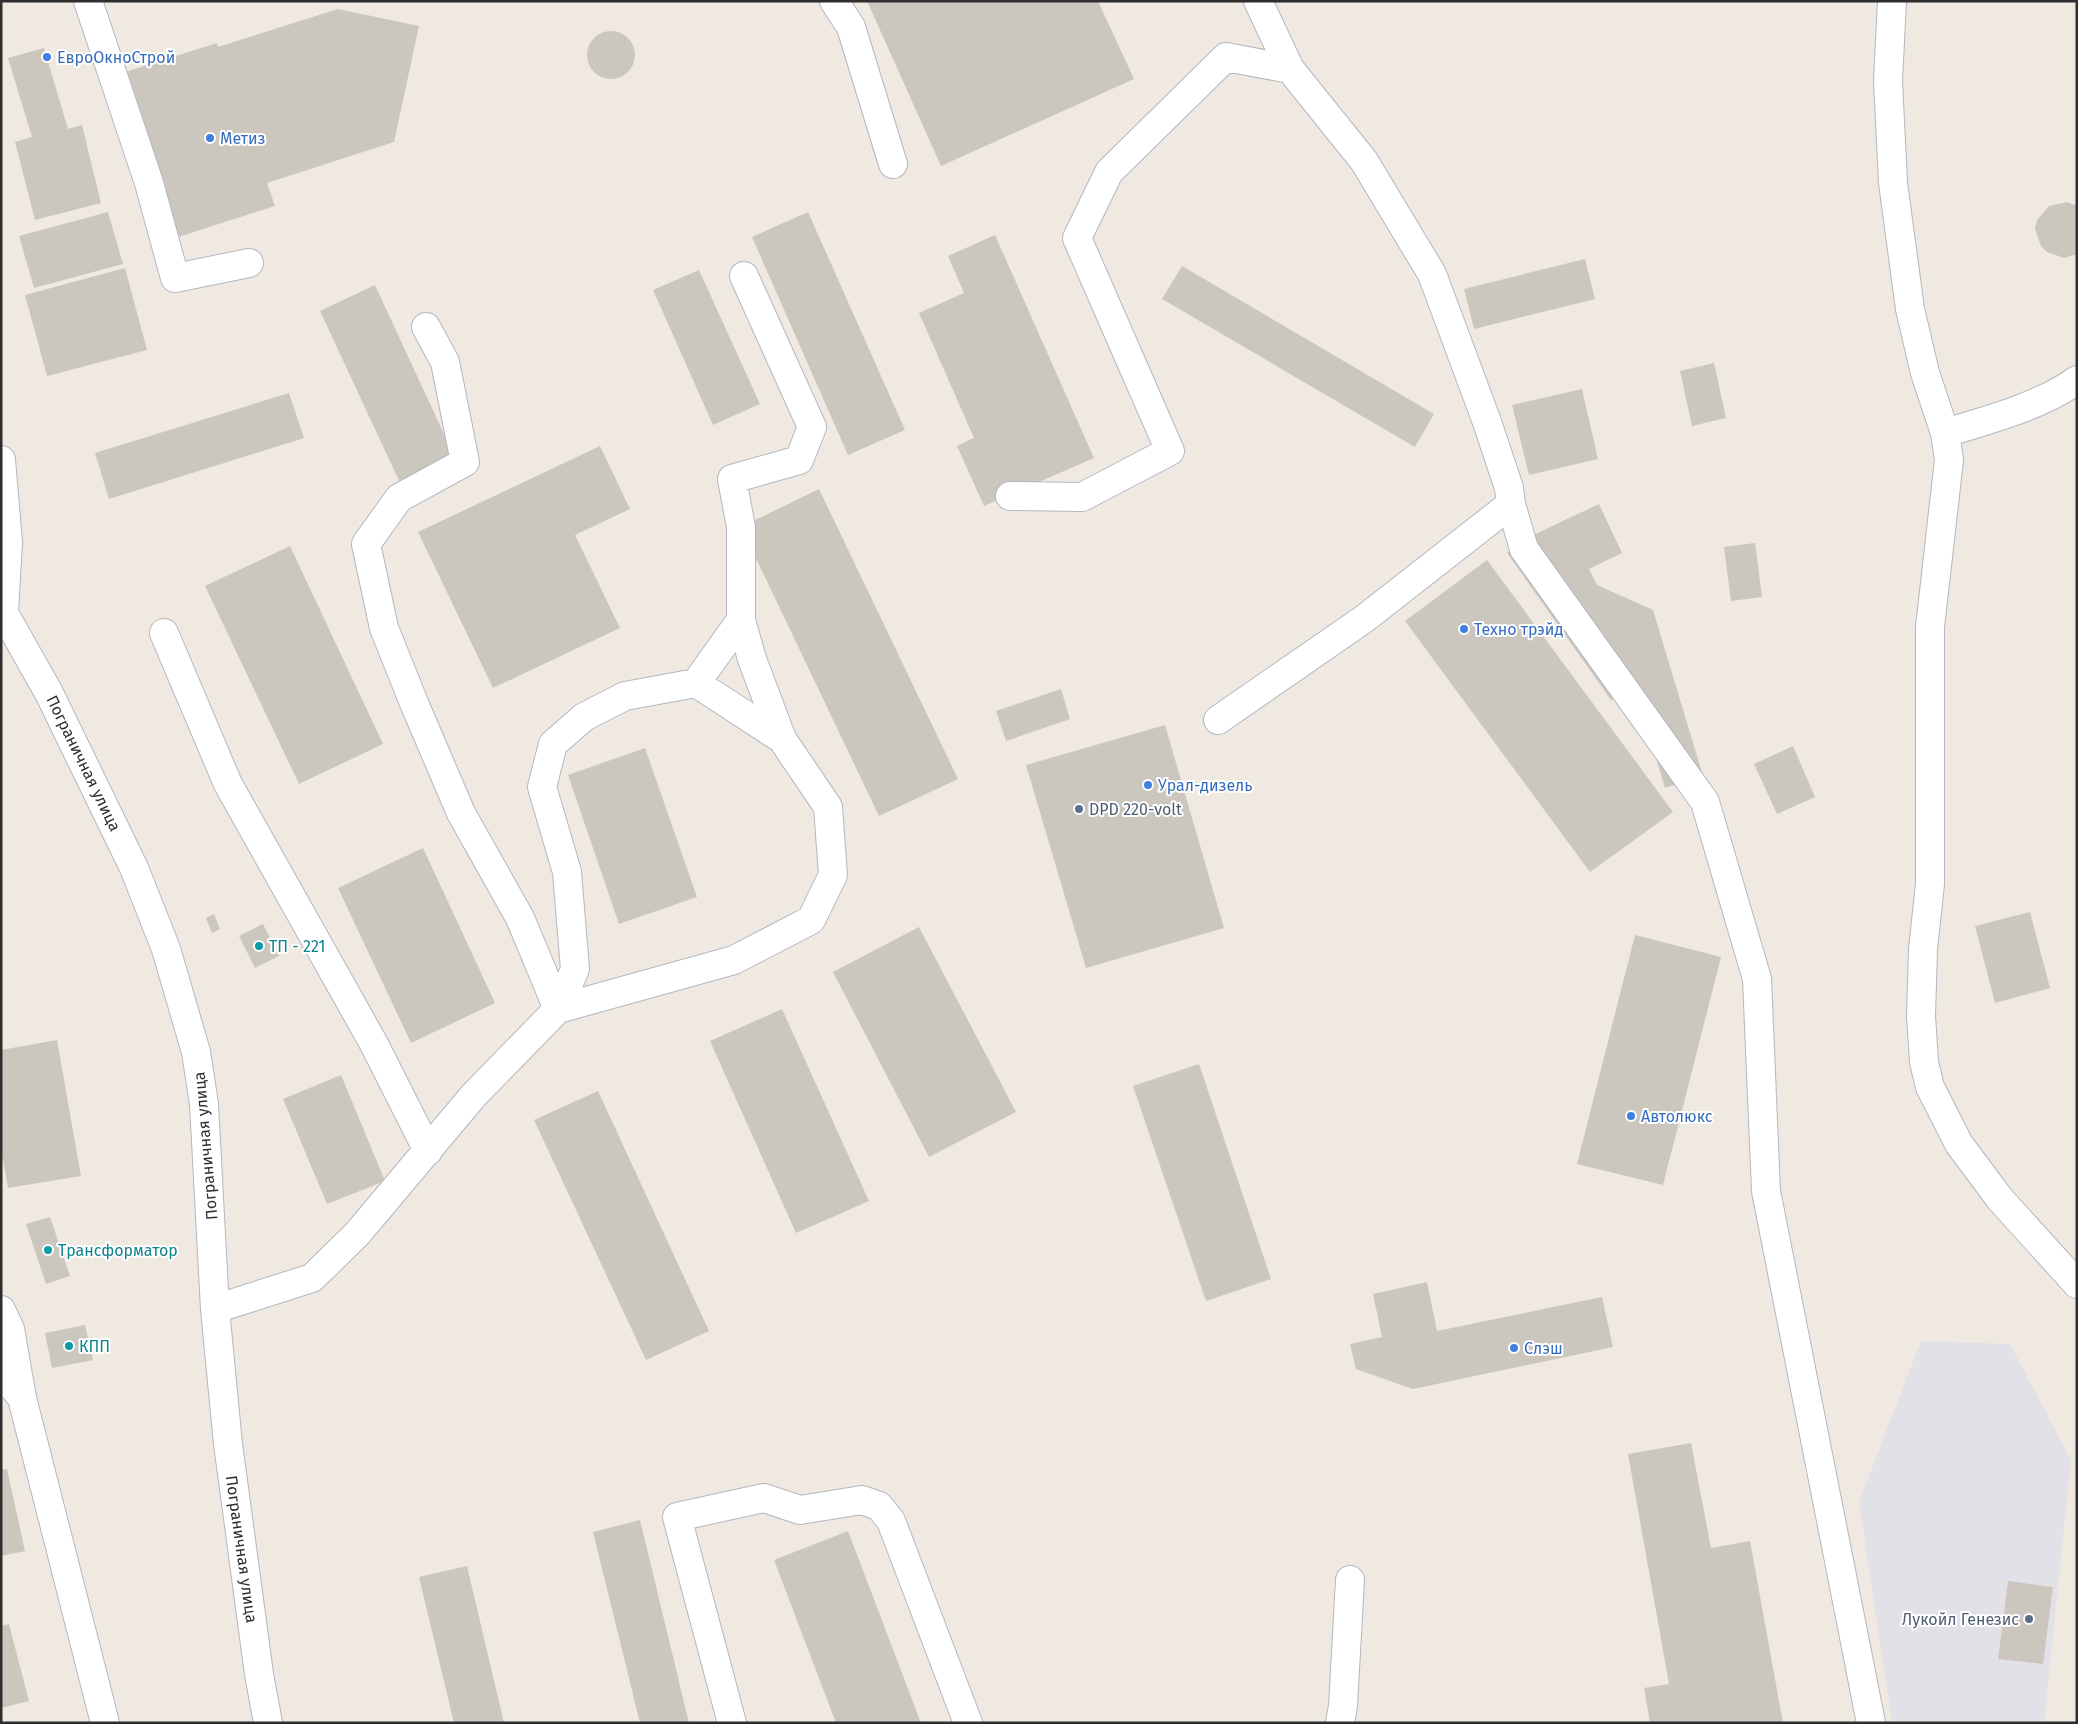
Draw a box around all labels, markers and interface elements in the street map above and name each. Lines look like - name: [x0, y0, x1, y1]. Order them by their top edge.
- place label: ЕвроОкноСтрой: [57, 48, 175, 67]
- marker: ЕвроОкноСтрой: [41, 51, 53, 63]
- place label: Метиз: [220, 129, 266, 148]
- marker: Метиз: [204, 132, 216, 144]
- place label: Техно трэйд: [1474, 620, 1563, 639]
- marker: Техно трэйд: [1458, 623, 1470, 635]
- street label: Пограничная улица: [42, 692, 125, 834]
- place label: Урал-дизель: [1158, 776, 1253, 795]
- marker: Урал-дизель: [1142, 779, 1154, 791]
- place label: DPD 220-volt: [1089, 800, 1182, 819]
- marker: DPD 220-volt: [1073, 803, 1085, 815]
- place label: ТП - 221: [269, 937, 325, 956]
- marker: ТП - 221: [253, 940, 265, 952]
- street label: Пограничная улица: [190, 1071, 221, 1221]
- place label: Автолюкс: [1641, 1107, 1713, 1126]
- marker: Автолюкс: [1625, 1110, 1637, 1122]
- place label: Трансформатор: [58, 1241, 178, 1260]
- marker: Трансформатор: [42, 1244, 54, 1256]
- place label: КПП: [79, 1337, 110, 1356]
- place label: Слэш: [1524, 1339, 1563, 1358]
- marker: КПП: [63, 1340, 75, 1352]
- marker: Слэш: [1508, 1342, 1520, 1354]
- street label: Пограничная улица: [222, 1474, 261, 1624]
- place label: Лукойл Генезис: [1902, 1610, 2019, 1629]
- marker: Лукойл Генезис: [2023, 1613, 2035, 1625]

